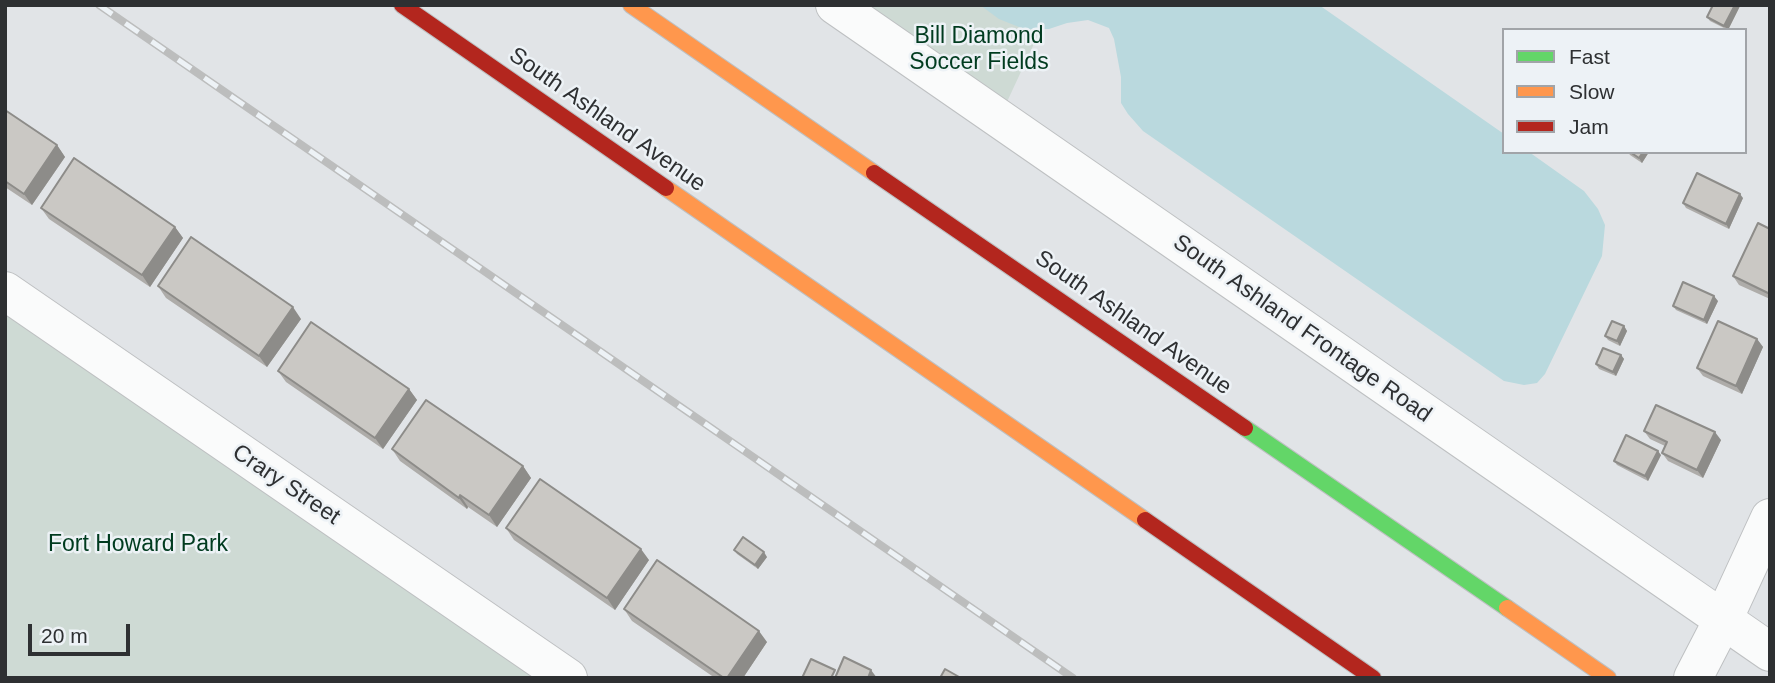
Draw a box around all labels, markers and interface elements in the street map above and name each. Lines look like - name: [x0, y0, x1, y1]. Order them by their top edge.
- park label: Bill Diamond Soccer Fields: [909, 23, 1049, 77]
- legend: [1502, 28, 1747, 154]
- street label: South Ashland Avenue: [503, 42, 711, 198]
- text: Fast: [1569, 45, 1610, 68]
- text: Slow: [1569, 80, 1615, 103]
- text: Jam: [1569, 115, 1609, 138]
- street label: South Ashland Frontage Road: [1167, 229, 1437, 429]
- street label: South Ashland Avenue: [1029, 245, 1237, 401]
- street label: Crary Street: [227, 439, 345, 531]
- park label: Fort Howard Park: [48, 531, 228, 559]
- scale bar: [32, 610, 133, 654]
- text: 20 m: [41, 624, 88, 647]

